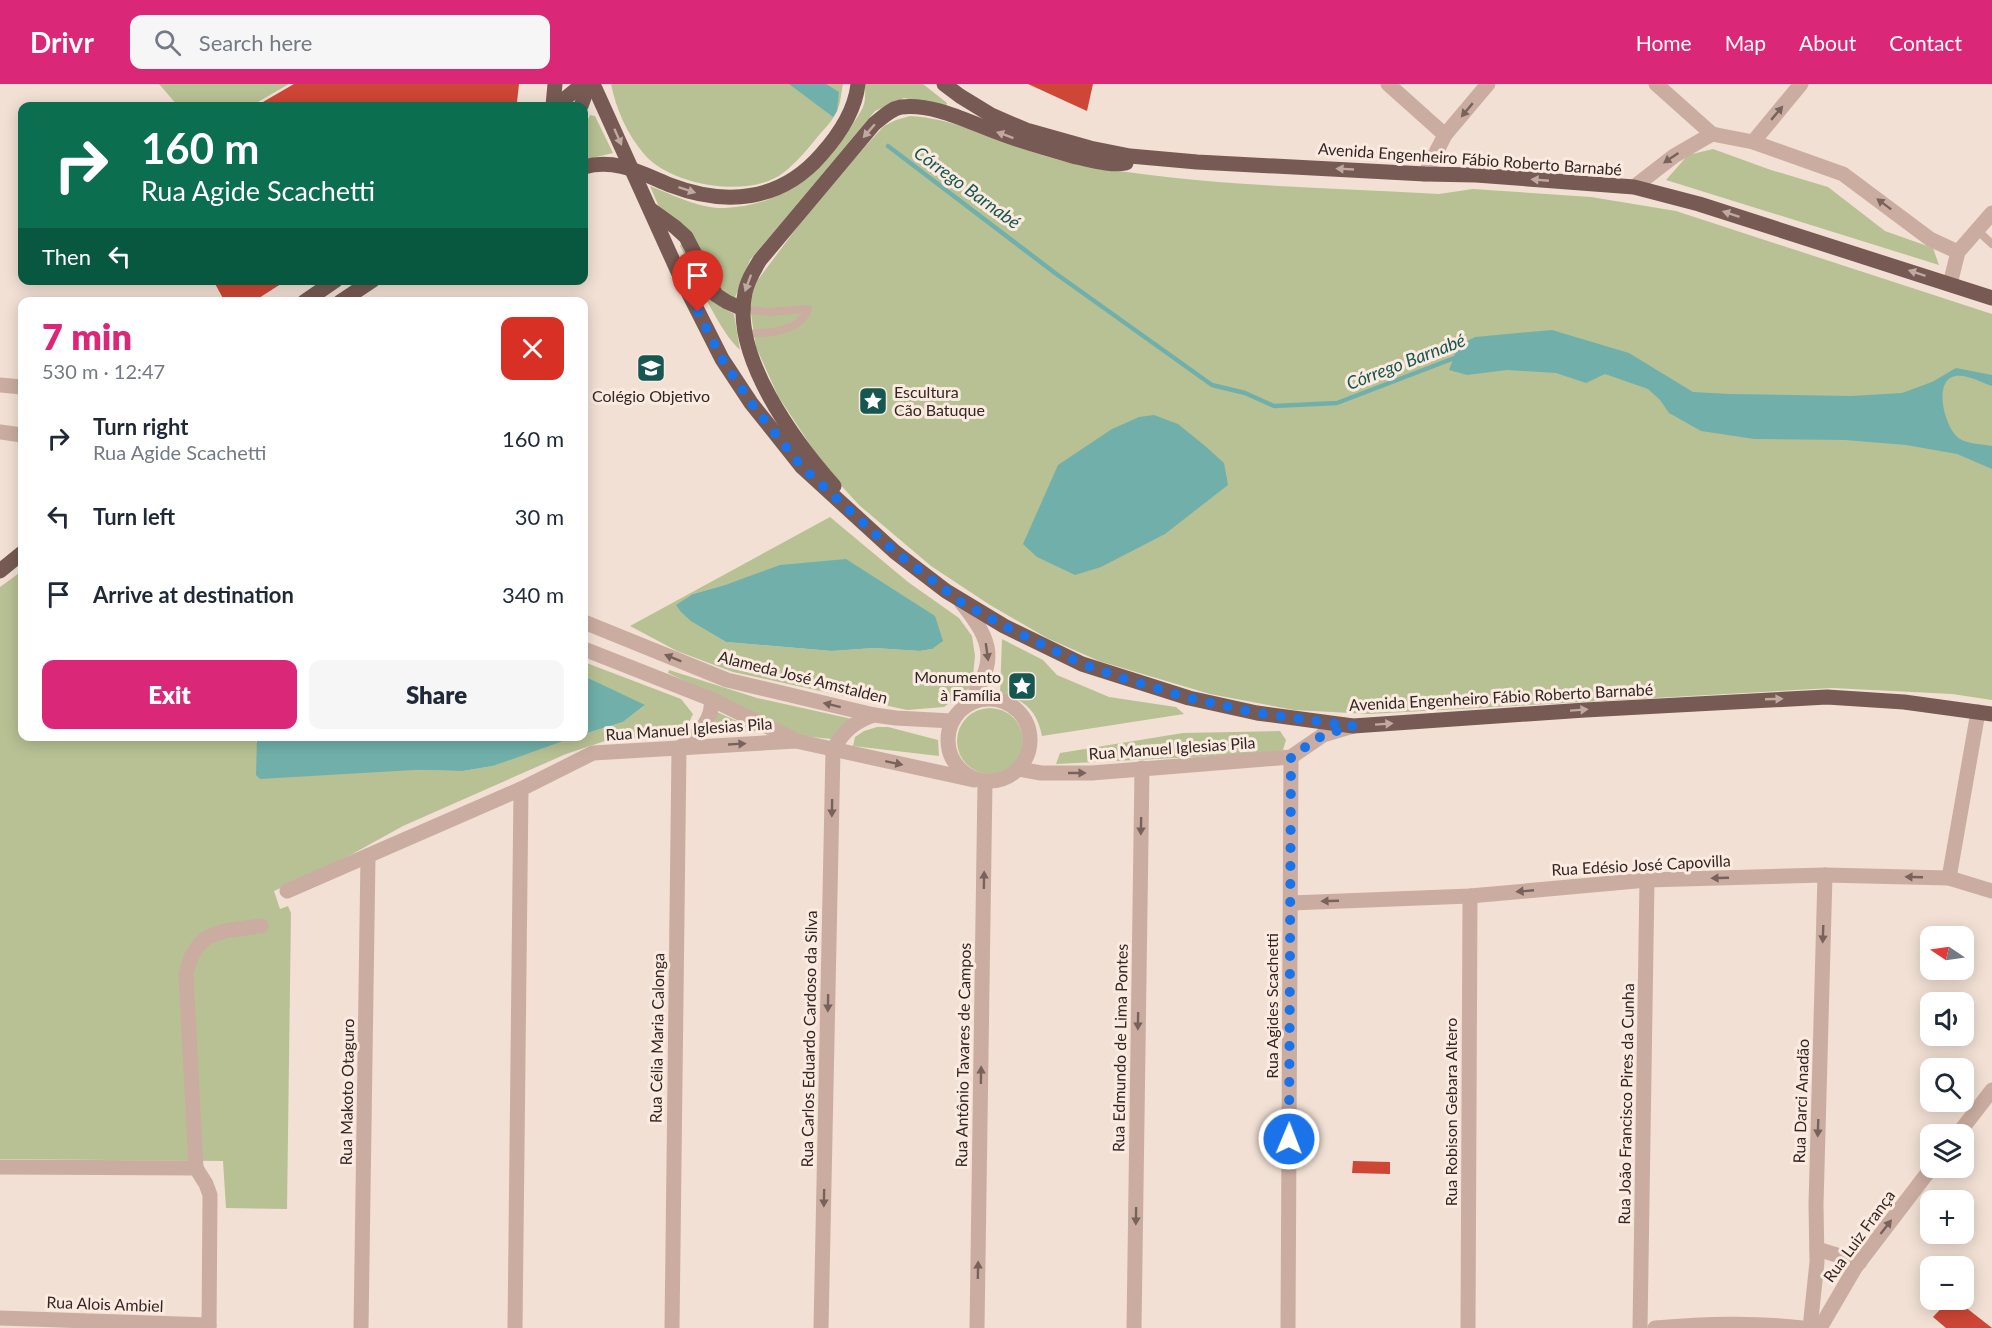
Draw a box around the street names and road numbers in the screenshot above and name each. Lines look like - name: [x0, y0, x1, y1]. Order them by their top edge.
- street label: Avenida Engenheiro Fábio Roberto Barnabé: [1317, 138, 1623, 179]
- street label: Alameda José Amstalden: [716, 646, 890, 707]
- street label: Avenida Engenheiro Fábio Roberto Barnabé: [1348, 679, 1654, 714]
- street label: Rua Manuel Iglesias Pila: [605, 713, 773, 744]
- street label: Rua Manuel Iglesias Pila: [1088, 732, 1256, 763]
- street label: Rua Edésio José Capovilla: [1551, 850, 1731, 879]
- street label: Rua Carlos Eduardo Cardoso da Silva: [797, 910, 820, 1168]
- street label: Rua Agides Scachetti: [1262, 933, 1281, 1079]
- street label: Rua Antônio Tavares de Campos: [951, 942, 974, 1167]
- street label: Rua Edmundo de Lima Pontes: [1108, 943, 1131, 1152]
- street label: Rua Célia Maria Calonga: [646, 953, 667, 1123]
- street label: Rua João Francisco Pires da Cunha: [1614, 983, 1637, 1225]
- street label: Rua Makoto Otaguro: [336, 1018, 357, 1166]
- street label: Rua Robison Gebara Altero: [1441, 1018, 1460, 1206]
- street label: Rua Darci Anadão: [1789, 1038, 1812, 1164]
- street label: Rua Luiz França: [1819, 1186, 1898, 1285]
- street label: Rua Alois Ambiel: [46, 1292, 164, 1315]

